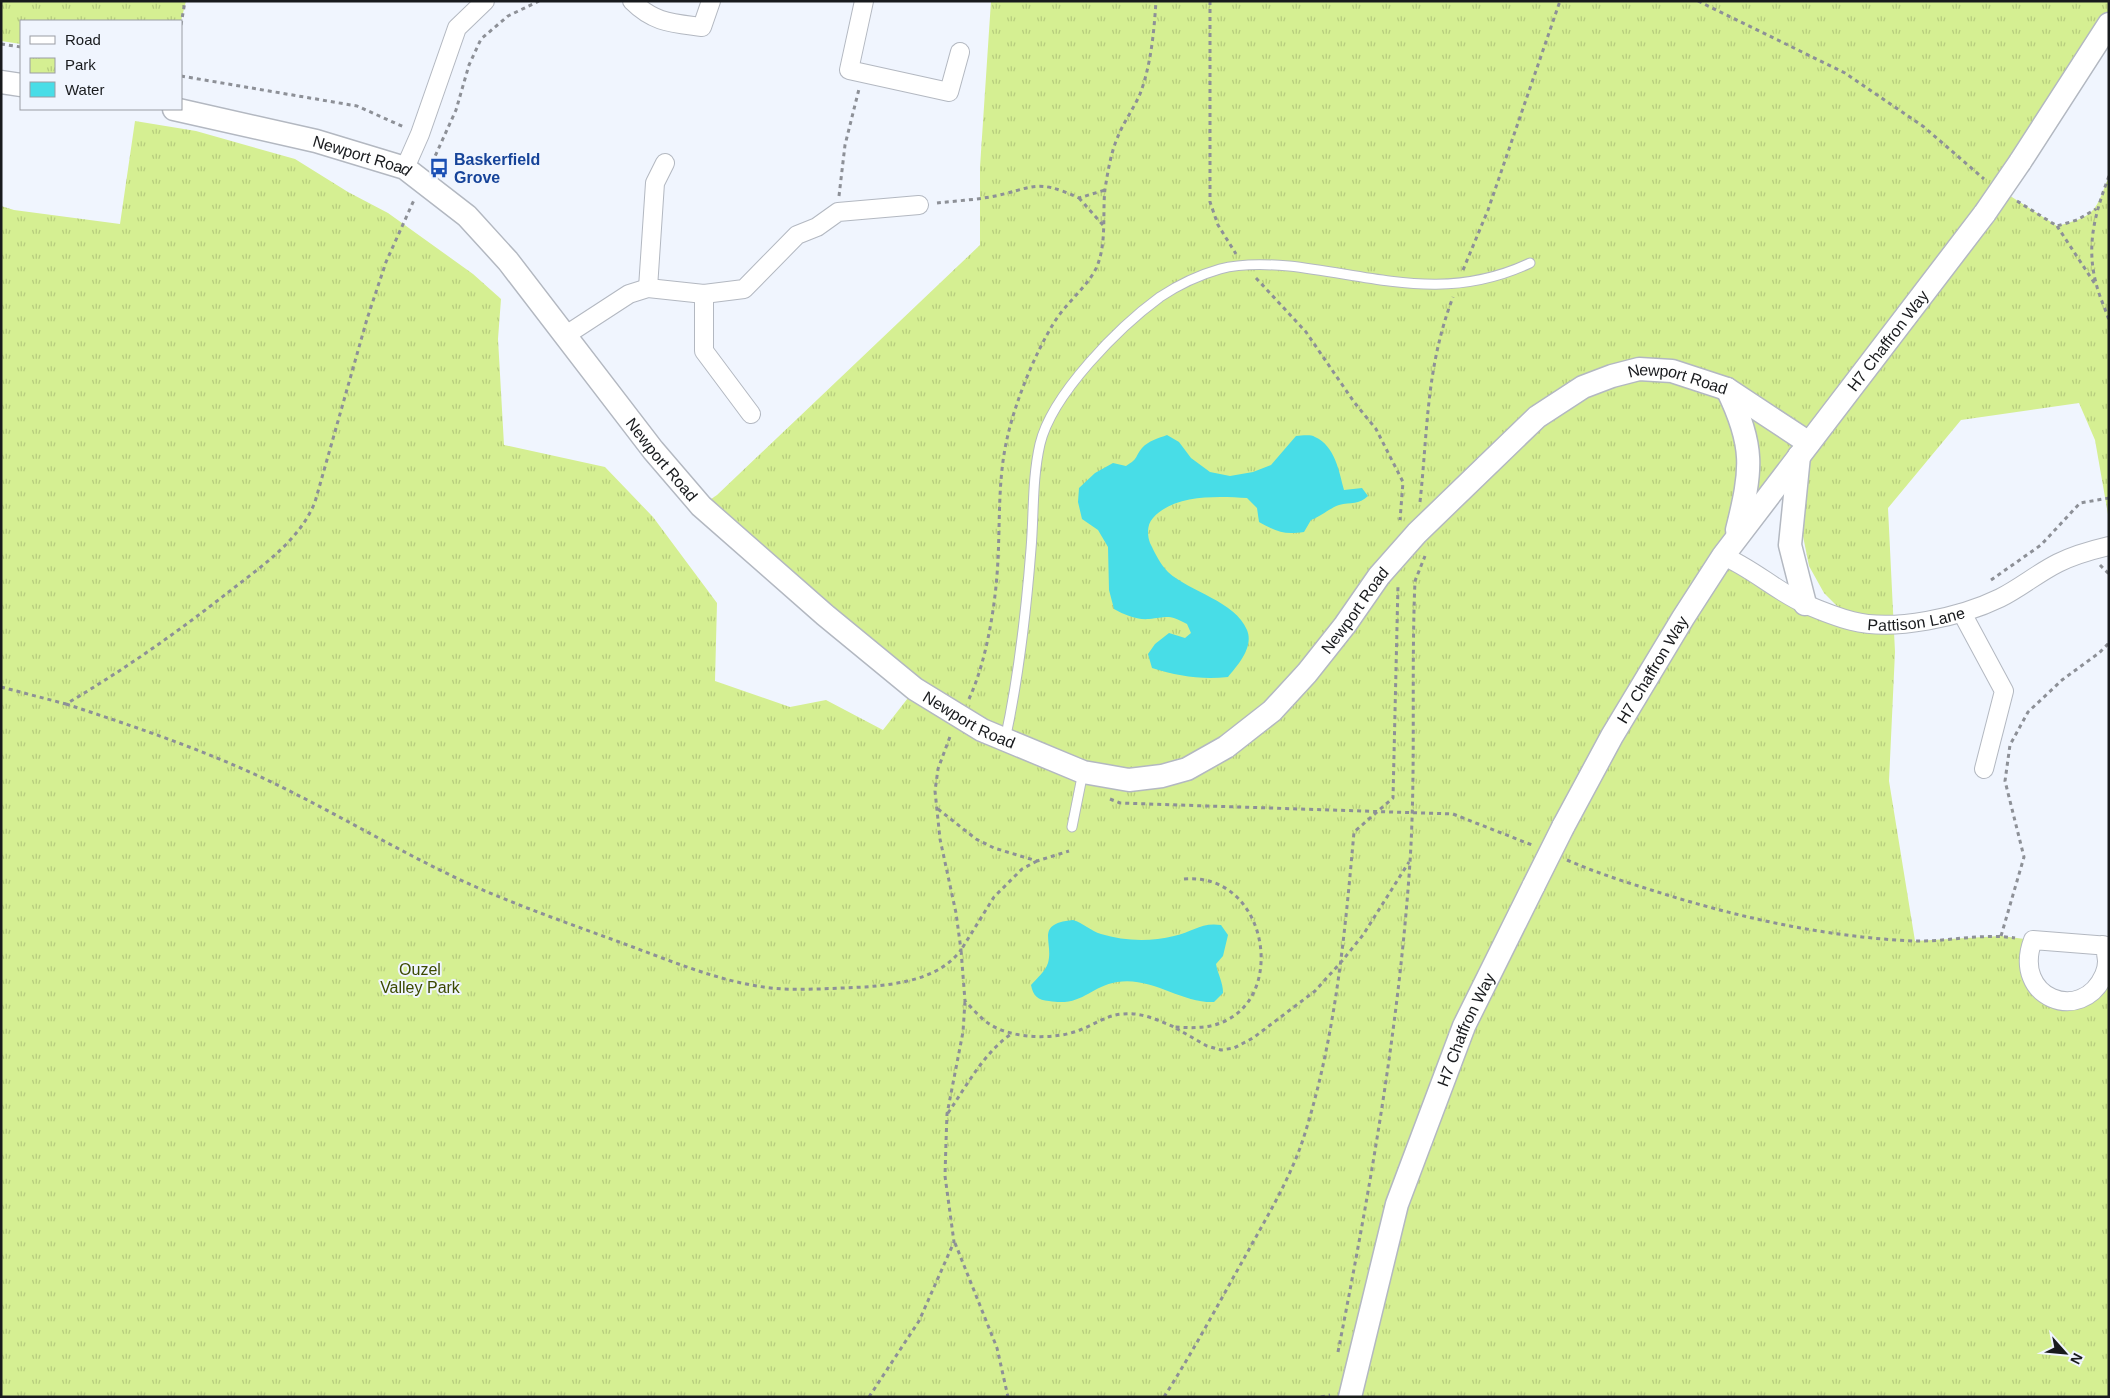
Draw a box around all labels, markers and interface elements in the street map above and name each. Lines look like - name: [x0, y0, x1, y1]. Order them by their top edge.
- legend: [20, 20, 182, 110]
- text: Road: [65, 31, 101, 48]
- text: Park: [65, 56, 96, 73]
- text: Water: [65, 81, 104, 98]
- street label: Newport Road: [311, 132, 415, 179]
- place label: Baskerfield Grove: [454, 151, 540, 186]
- bus stop icon: Baskerfield Grove: [428, 157, 450, 179]
- street label: H7 Chaffron Way: [1844, 287, 1931, 394]
- street label: Newport Road: [1626, 361, 1730, 397]
- street label: Newport Road: [623, 414, 701, 504]
- street label: Newport Road: [1318, 563, 1391, 657]
- street label: Pattison Lane: [1867, 604, 1967, 633]
- street label: H7 Chaffron Way: [1613, 613, 1691, 726]
- street label: Newport Road: [920, 688, 1018, 751]
- park label: Ouzel Valley Park: [380, 961, 461, 996]
- street label: H7 Chaffron Way: [1434, 970, 1497, 1089]
- north arrow: [2040, 1328, 2090, 1378]
- text: N: [2067, 1351, 2086, 1367]

